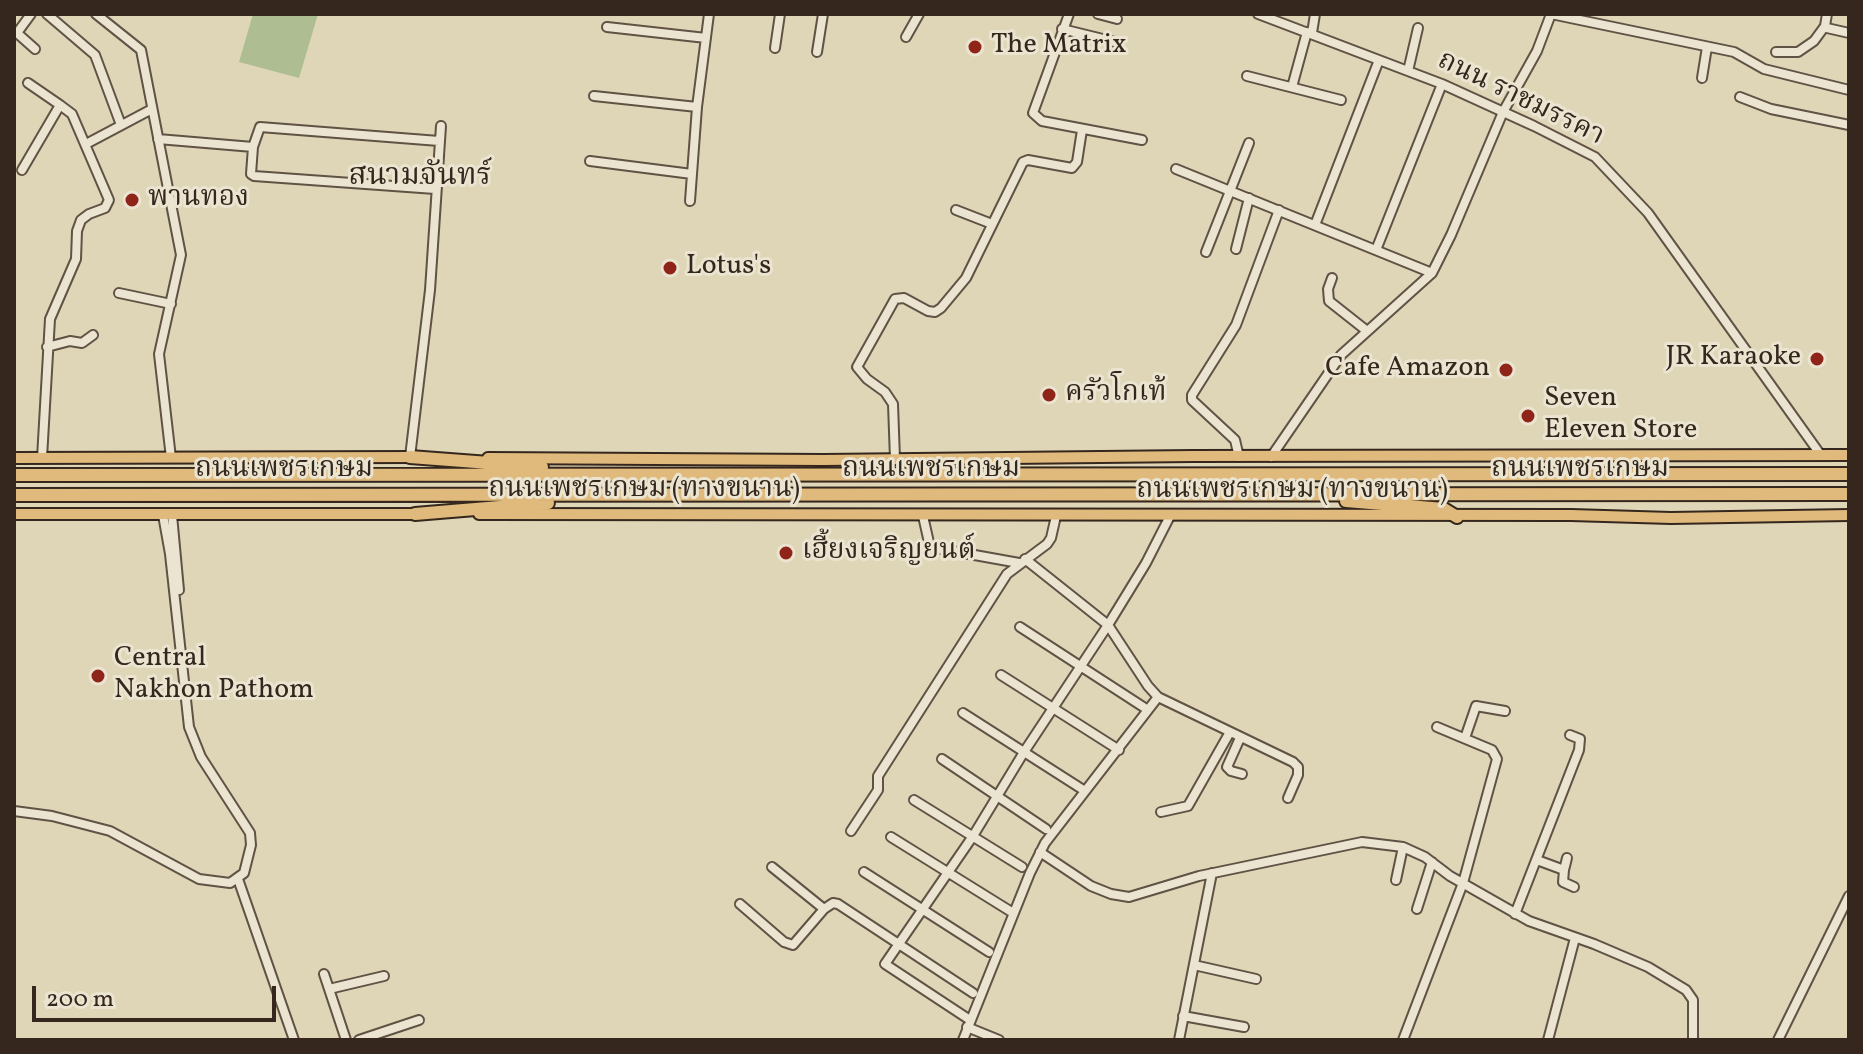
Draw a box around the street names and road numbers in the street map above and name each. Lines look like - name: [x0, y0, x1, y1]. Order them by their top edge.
- street label: ถนน ราชมรรคา: [1431, 45, 1609, 155]
- street label: ถนนเพชรเกษม: [195, 454, 373, 488]
- street label: ถนนเพชรเกษม: [842, 454, 1020, 488]
- street label: ถนนเพชรเกษม: [1491, 454, 1669, 488]
- street label: ถนนเพชรเกษม (ทางขนาน): [488, 474, 800, 508]
- street label: ถนนเพชรเกษม (ทางขนาน): [1136, 475, 1448, 509]

